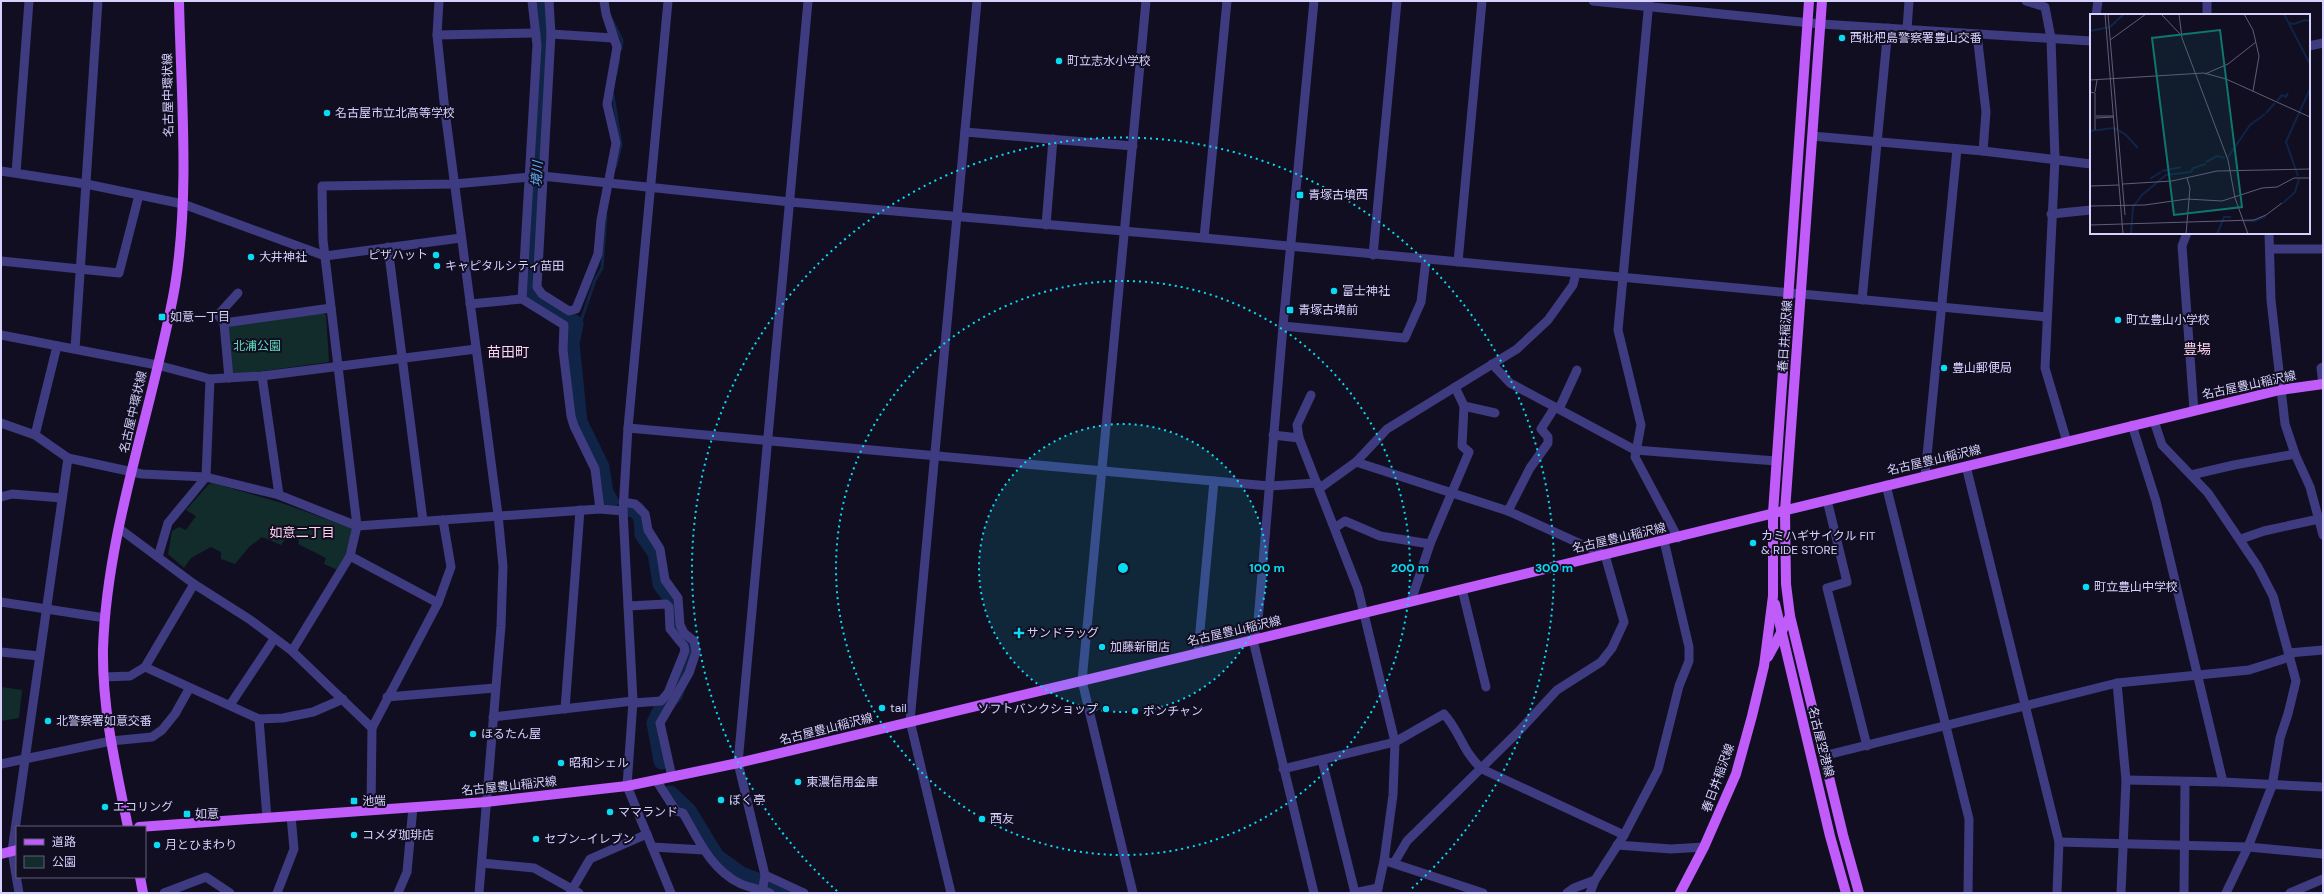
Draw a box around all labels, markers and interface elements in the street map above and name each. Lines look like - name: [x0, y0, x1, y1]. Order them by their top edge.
- inset map: [2090, 14, 2310, 234]
- place label: 西枇杷島警察署豊山交番: [1850, 30, 1982, 46]
- marker: 西枇杷島警察署豊山交番: [1837, 33, 1847, 43]
- street label: 名古屋中環状線: [159, 53, 177, 137]
- place label: 町立志水小学校: [1067, 53, 1151, 69]
- marker: 町立志水小学校: [1054, 56, 1064, 66]
- place label: 名古屋市立北高等学校: [335, 105, 455, 121]
- marker: 名古屋市立北高等学校: [322, 108, 332, 118]
- water label: 境川: [528, 159, 546, 187]
- place label: 青塚古墳西: [1308, 187, 1368, 203]
- marker: 青塚古墳西: [1295, 190, 1305, 200]
- place label: ピザハット: [368, 247, 428, 263]
- place label: 大井神社: [259, 249, 307, 265]
- marker: ピザハット: [431, 250, 441, 260]
- marker: 大井神社: [246, 252, 256, 262]
- place label: キャピタルシティ苗田: [445, 258, 564, 274]
- marker: キャピタルシティ苗田: [432, 261, 442, 271]
- place label: 富士神社: [1342, 283, 1390, 299]
- marker: 富士神社: [1329, 286, 1339, 296]
- street label: 春日井稲沢線: [1775, 300, 1795, 372]
- place label: 青塚古墳前: [1298, 302, 1358, 318]
- marker: 青塚古墳前: [1285, 305, 1295, 315]
- place label: 如意一丁目: [170, 309, 230, 325]
- marker: 如意一丁目: [157, 312, 167, 322]
- place label: 町立豊山小学校: [2126, 312, 2210, 328]
- marker: 町立豊山小学校: [2113, 315, 2123, 325]
- park label: 北浦公園: [233, 338, 281, 354]
- district label: 豊場: [2183, 340, 2211, 358]
- district label: 苗田町: [487, 343, 529, 361]
- place label: 豊山郵便局: [1952, 360, 2012, 376]
- marker: 豊山郵便局: [1939, 363, 1949, 373]
- street label: 名古屋豊山稲沢線: [2200, 367, 2298, 403]
- street label: 名古屋中環状線: [116, 369, 150, 455]
- street label: 名古屋豊山稲沢線: [1885, 441, 1983, 479]
- street label: 名古屋豊山稲沢線: [1570, 519, 1668, 557]
- district label: 如意二丁目: [269, 524, 335, 541]
- place label: カミハギサイクル FIT & RIDE STORE: [1761, 528, 1876, 558]
- marker: カミハギサイクル FIT & RIDE STORE: [1748, 538, 1758, 548]
- text: 100 m: [1249, 560, 1285, 576]
- text: 200 m: [1391, 560, 1429, 576]
- text: 300 m: [1535, 560, 1573, 576]
- centre of rings: [1116, 561, 1130, 575]
- place label: 町立豊山中学校: [2094, 579, 2178, 595]
- marker: 町立豊山中学校: [2081, 582, 2091, 592]
- street label: 名古屋豊山稲沢線: [1185, 612, 1283, 650]
- place label: サンドラッグ: [1027, 625, 1099, 641]
- marker: サンドラッグ: [1014, 628, 1024, 638]
- place label: 加藤新聞店: [1110, 639, 1170, 655]
- marker: 加藤新聞店: [1097, 642, 1107, 652]
- place label: tail: [890, 700, 907, 716]
- place label: ソフトバンクショップ: [977, 701, 1098, 717]
- marker: tail: [877, 703, 887, 713]
- place label: ポンチャン: [1143, 703, 1203, 719]
- marker: ソフトバンクショップ: [1101, 704, 1111, 714]
- street label: 名古屋空港線: [1805, 705, 1837, 779]
- marker: ポンチャン: [1130, 706, 1140, 716]
- street label: 名古屋豊山稲沢線: [777, 710, 875, 748]
- place label: 北警察署如意交番: [56, 713, 152, 729]
- marker: 北警察署如意交番: [43, 716, 53, 726]
- place label: ほるたん屋: [481, 726, 541, 742]
- marker: ほるたん屋: [468, 729, 478, 739]
- street label: 春日井稲沢線: [1698, 741, 1738, 815]
- place label: 昭和シェル: [569, 755, 629, 771]
- marker: 昭和シェル: [556, 758, 566, 768]
- street label: 名古屋豊山稲沢線: [460, 773, 558, 799]
- place label: 東濃信用金庫: [806, 774, 878, 790]
- marker: 東濃信用金庫: [793, 777, 803, 787]
- place label: ぼく亭: [729, 792, 765, 808]
- place label: 池端: [362, 793, 386, 809]
- marker: ぼく亭: [716, 795, 726, 805]
- marker: 池端: [349, 796, 359, 806]
- place label: エコリング: [113, 799, 173, 815]
- marker: エコリング: [100, 802, 110, 812]
- place label: ママランド: [618, 804, 678, 820]
- place label: 如意: [195, 806, 219, 822]
- marker: ママランド: [605, 807, 615, 817]
- marker: 如意: [182, 809, 192, 819]
- place label: 西友: [990, 811, 1014, 827]
- marker: 西友: [977, 814, 987, 824]
- legend: [16, 826, 146, 878]
- place label: コメダ珈琲店: [362, 827, 434, 843]
- marker: コメダ珈琲店: [349, 830, 359, 840]
- place label: セブン-イレブン: [544, 831, 635, 847]
- text: 道路: [52, 834, 76, 850]
- marker: セブン-イレブン: [531, 834, 541, 844]
- place label: 月とひまわり: [165, 837, 237, 853]
- marker: 月とひまわり: [152, 840, 162, 850]
- text: 公園: [52, 854, 76, 870]

